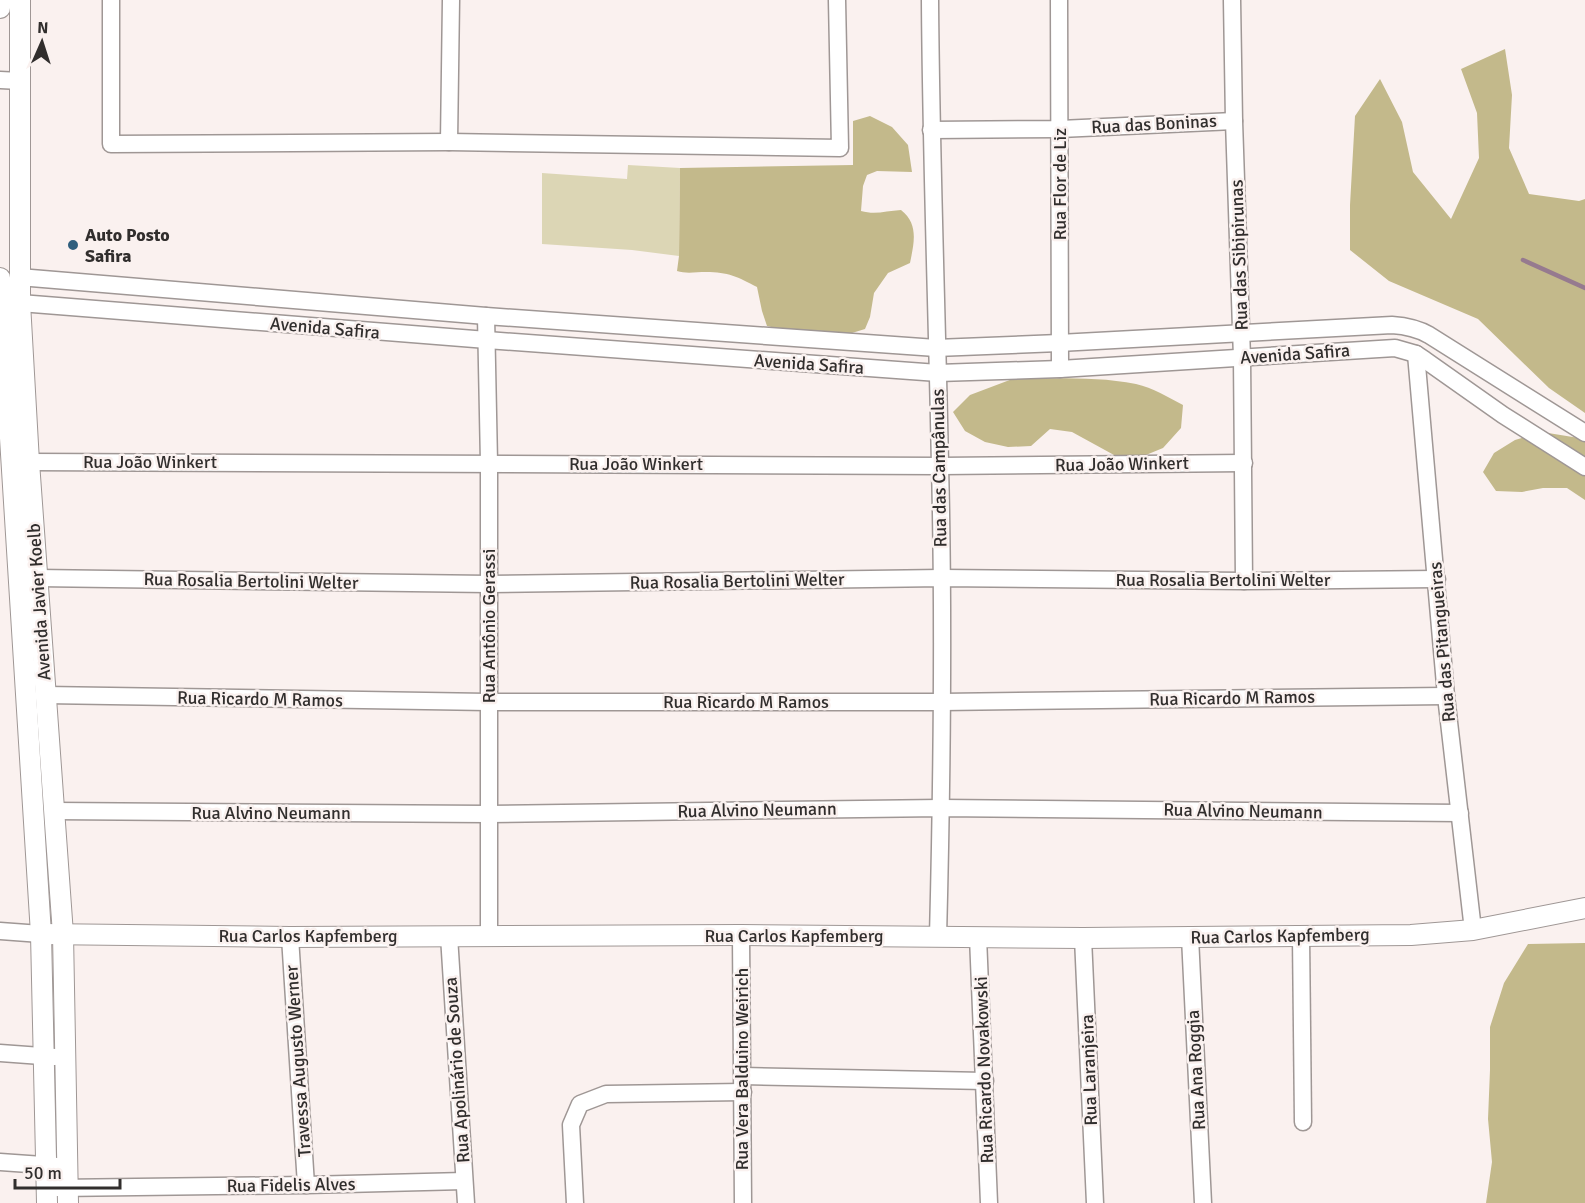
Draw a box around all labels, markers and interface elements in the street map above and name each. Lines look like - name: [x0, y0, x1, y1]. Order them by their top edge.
- north arrow: [12, 12, 72, 72]
- text: N: [37, 18, 49, 38]
- street label: Rua das Boninas: [1091, 110, 1217, 138]
- street label: Rua Flor de Liz: [1049, 128, 1071, 240]
- street label: Rua das Sibipirunas: [1225, 179, 1253, 331]
- place label: Auto Posto Safira: [85, 224, 170, 267]
- marker: Auto Posto Safira: [66, 238, 80, 252]
- street label: Avenida Safira: [269, 312, 381, 344]
- street label: Avenida Safira: [1239, 339, 1351, 369]
- street label: Avenida Safira: [753, 349, 865, 379]
- street label: Rua das Campânulas: [927, 388, 951, 548]
- street label: Rua João Winkert: [83, 451, 217, 473]
- street label: Rua João Winkert: [1055, 452, 1189, 476]
- street label: Rua João Winkert: [569, 453, 703, 475]
- street label: Avenida Javier Koelb: [23, 523, 55, 681]
- street label: Rua Antônio Gerassi: [478, 549, 500, 703]
- street label: Rua das Pitangueiras: [1424, 561, 1460, 723]
- street label: Rua Rosalia Bertolini Welter: [143, 568, 359, 594]
- street label: Rua Rosalia Bertolini Welter: [629, 568, 845, 594]
- street label: Rua Rosalia Bertolini Welter: [1116, 569, 1331, 591]
- street label: Rua Ricardo M Ramos: [1149, 686, 1315, 710]
- street label: Rua Ricardo M Ramos: [177, 687, 343, 711]
- street label: Rua Ricardo M Ramos: [663, 691, 829, 713]
- street label: Rua Alvino Neumann: [677, 798, 837, 822]
- street label: Rua Alvino Neumann: [1163, 799, 1323, 823]
- street label: Rua Alvino Neumann: [191, 802, 351, 824]
- street label: Rua Carlos Kapfemberg: [1190, 923, 1370, 949]
- street label: Rua Carlos Kapfemberg: [218, 925, 398, 947]
- street label: Rua Carlos Kapfemberg: [704, 925, 884, 947]
- street label: Travessa Augusto Werner: [280, 964, 316, 1158]
- street label: Rua Vera Balduino Weirich: [731, 968, 753, 1170]
- street label: Rua Apolinário de Souza: [440, 976, 474, 1164]
- street label: Rua Ricardo Novakowski: [970, 976, 998, 1164]
- street label: Rua Ana Roggia: [1182, 1009, 1210, 1131]
- street label: Rua Laranjeira: [1076, 1014, 1102, 1126]
- scale bar: [15, 1152, 120, 1190]
- text: 50 m: [24, 1162, 62, 1184]
- street label: Rua Fidelis Alves: [226, 1173, 356, 1197]

